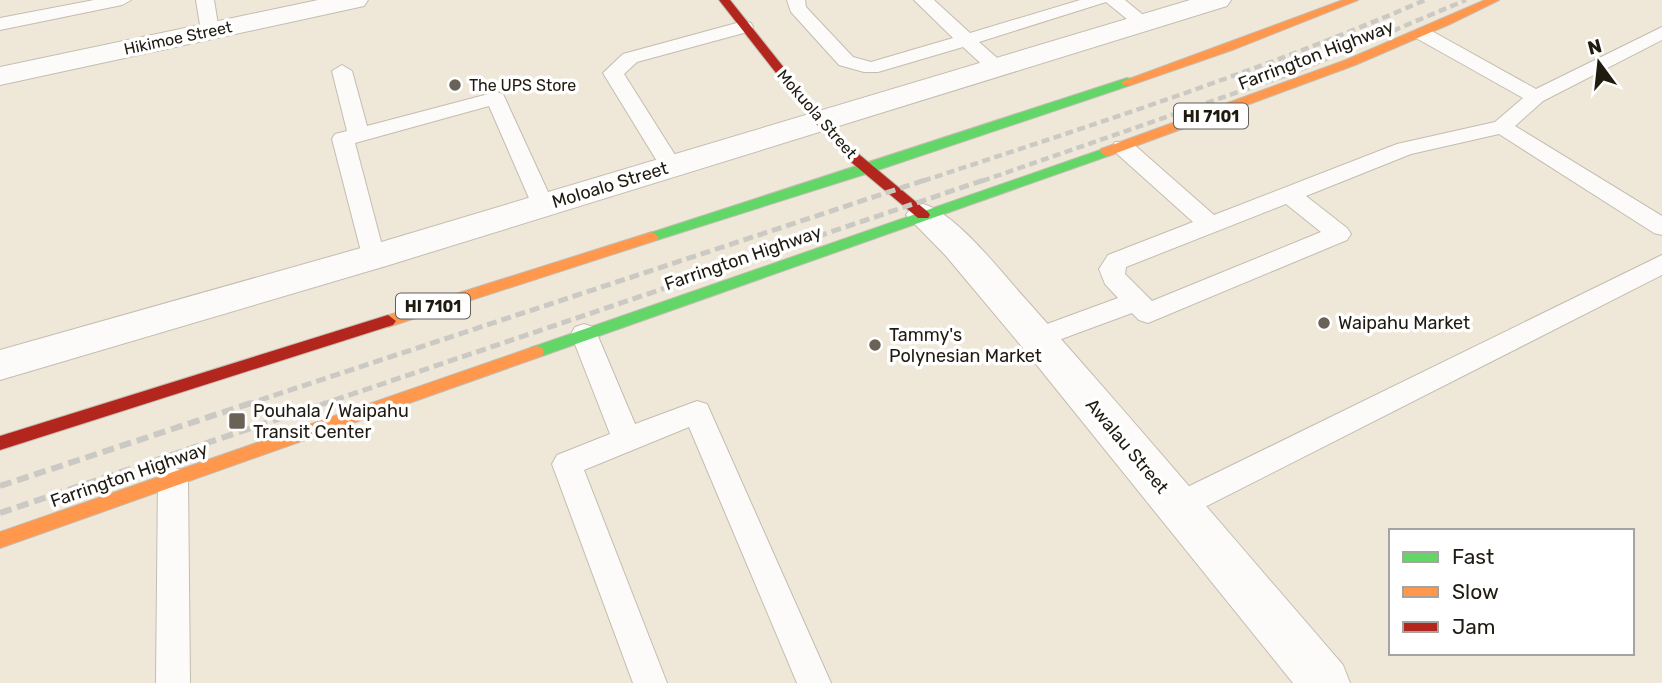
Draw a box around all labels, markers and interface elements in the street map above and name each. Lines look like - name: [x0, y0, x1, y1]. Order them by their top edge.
- street label: Farrington Highway: [1235, 15, 1397, 95]
- street label: Hikimoe Street: [122, 17, 234, 59]
- north arrow: [1564, 28, 1634, 98]
- text: N: [1585, 34, 1604, 60]
- street label: Mokuola Street: [773, 66, 861, 162]
- place label: The UPS Store: [469, 76, 576, 95]
- marker: The UPS Store: [447, 77, 463, 93]
- road number: HI 7101: [1174, 104, 1248, 128]
- street label: Moloalo Street: [549, 157, 671, 213]
- street label: Farrington Highway: [661, 221, 825, 295]
- road number: HI 7101: [396, 294, 470, 318]
- place label: Waipahu Market: [1338, 312, 1470, 334]
- marker: Waipahu Market: [1316, 315, 1332, 331]
- place label: Tammy's Polynesian Market: [889, 324, 1042, 367]
- marker: Tammy's Polynesian Market: [867, 337, 883, 353]
- street label: Awalau Street: [1081, 394, 1173, 498]
- place label: Pouhala / Waipahu Transit Center: [253, 400, 409, 443]
- marker: Pouhala / Waipahu Transit Center: [227, 411, 247, 431]
- street label: Farrington Highway: [47, 438, 211, 512]
- legend: [1389, 529, 1634, 655]
- text: Fast: [1452, 544, 1494, 569]
- text: Slow: [1452, 579, 1499, 604]
- text: Jam: [1452, 614, 1496, 639]

